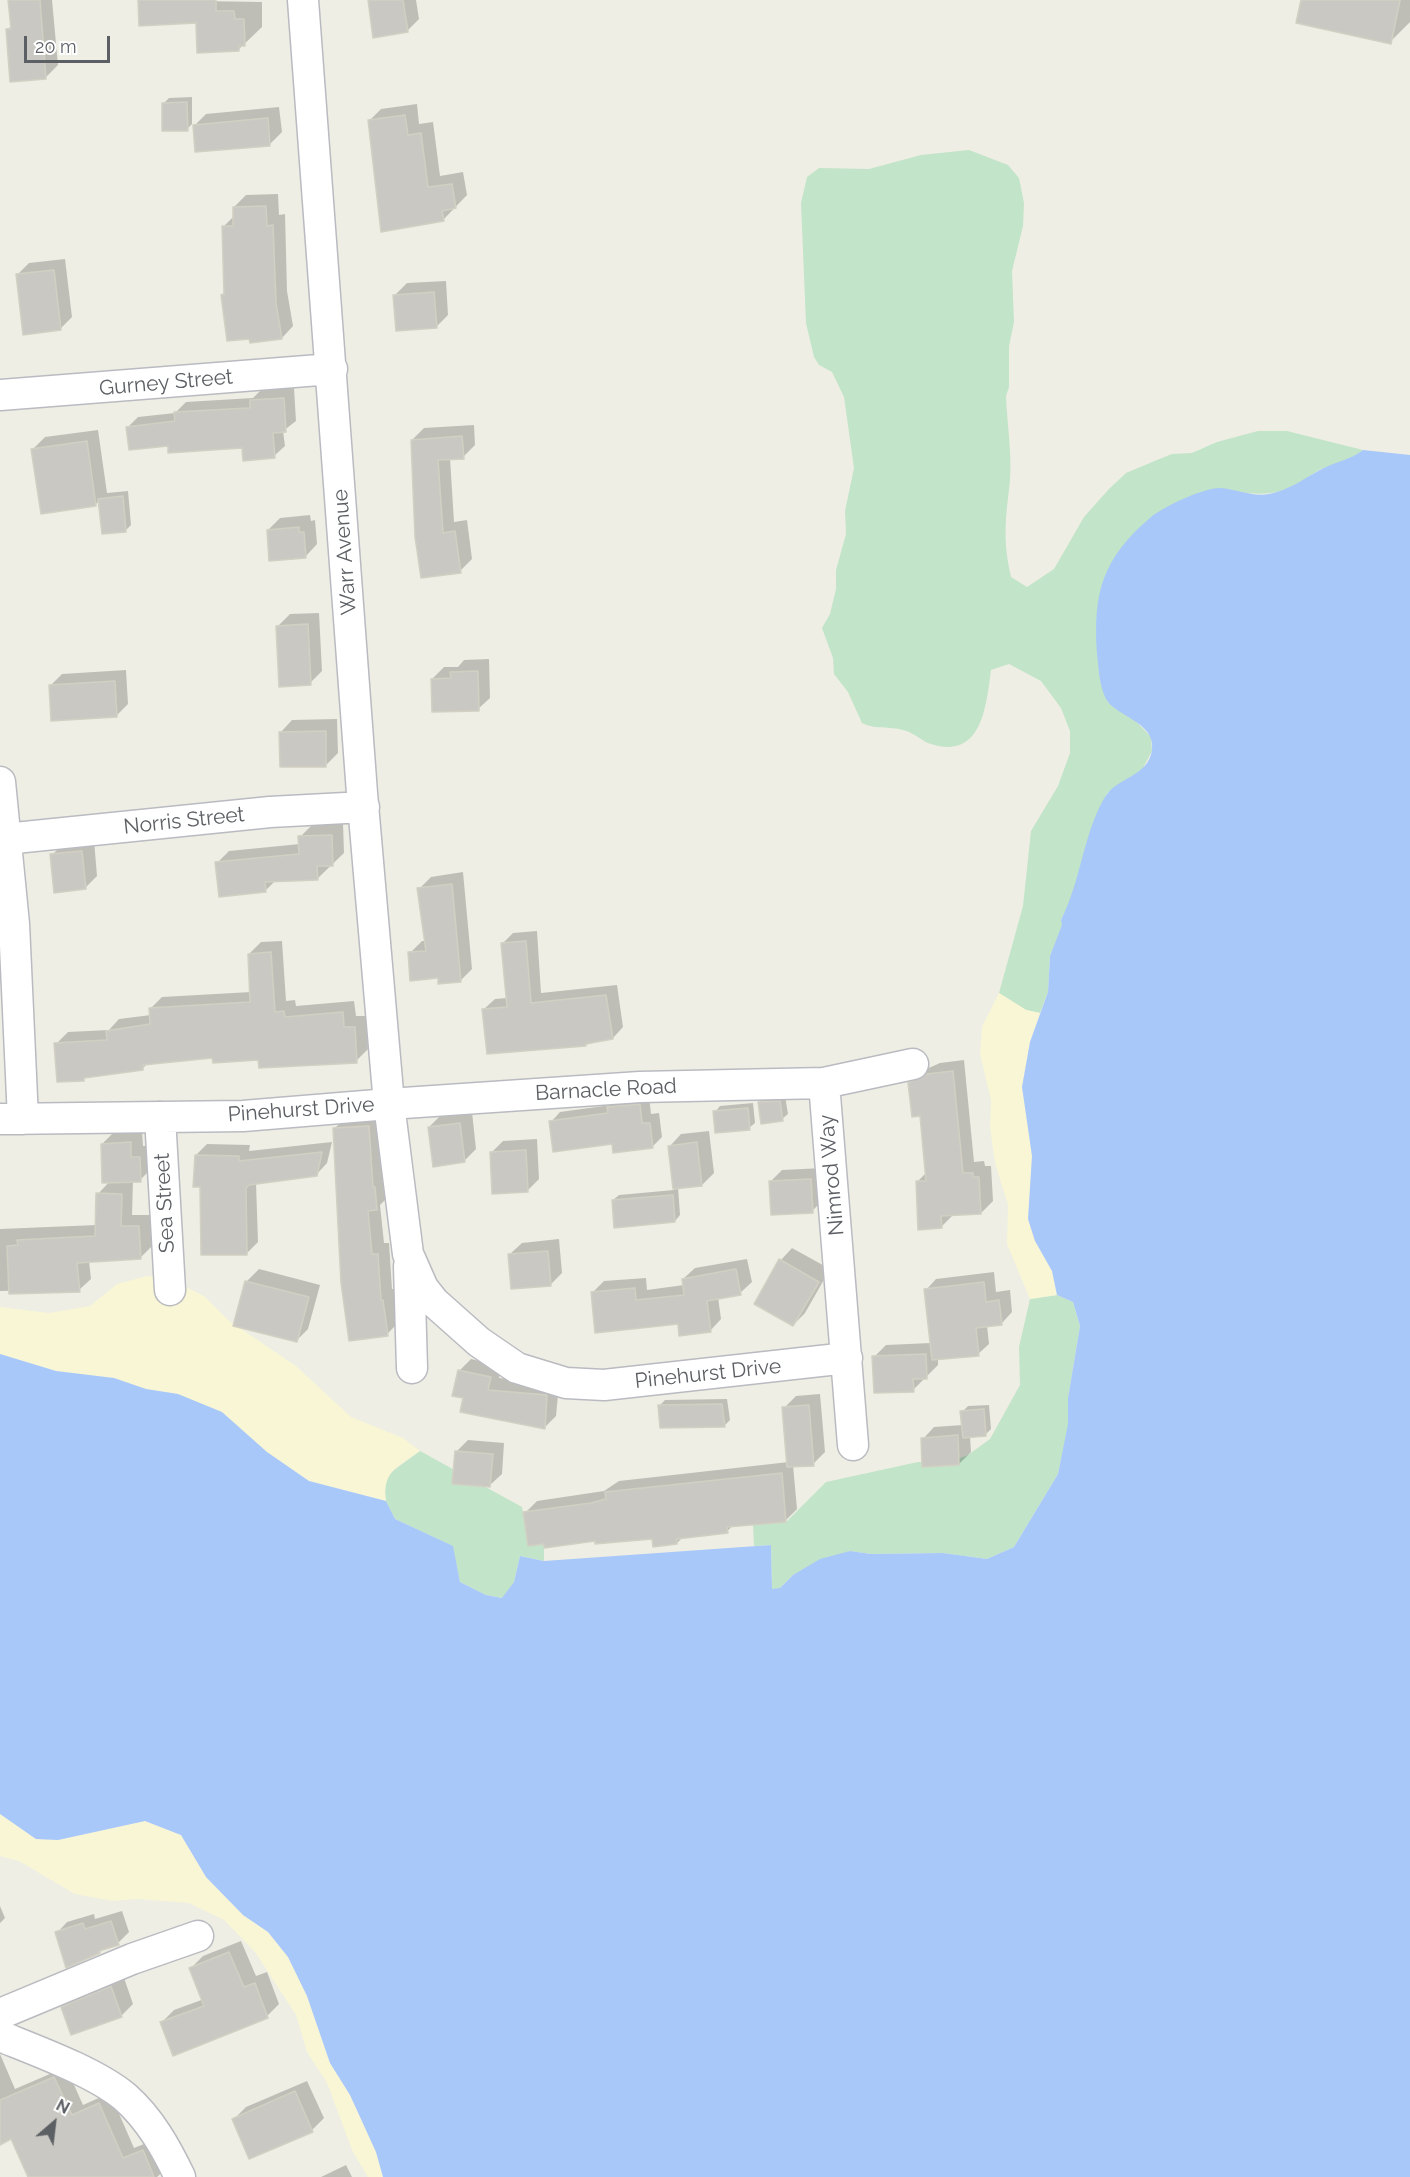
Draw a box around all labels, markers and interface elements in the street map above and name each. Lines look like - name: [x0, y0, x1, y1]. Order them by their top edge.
- scale bar: [27, 24, 112, 62]
- text: 20 m: [35, 36, 77, 57]
- street label: Gurney Street: [98, 365, 234, 401]
- street label: Warr Avenue: [328, 488, 362, 616]
- street label: Norris Street: [122, 802, 246, 840]
- street label: Barnacle Road: [535, 1074, 677, 1106]
- street label: Pinehurst Drive: [227, 1092, 375, 1128]
- street label: Nimrod Way: [814, 1113, 850, 1237]
- street label: Sea Street: [150, 1152, 180, 1254]
- street label: Pinehurst Drive: [634, 1354, 782, 1394]
- north arrow: [24, 2093, 84, 2153]
- text: N: [53, 2095, 73, 2118]

